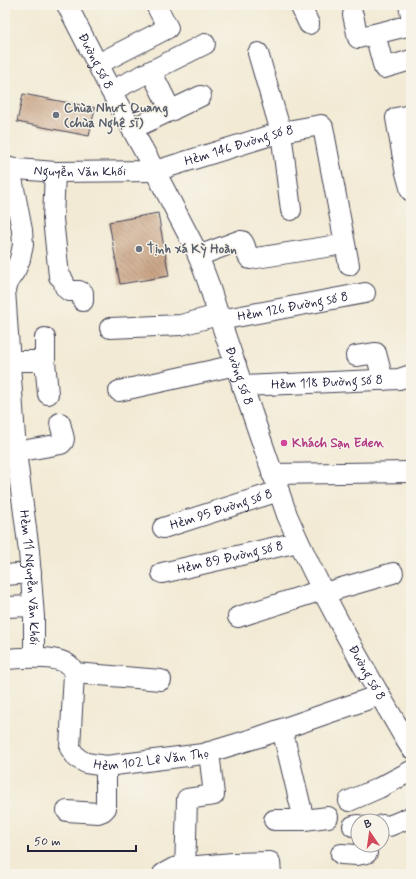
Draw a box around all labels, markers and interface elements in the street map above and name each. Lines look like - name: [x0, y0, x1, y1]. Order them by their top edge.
- street label: Đường số 8: [74, 30, 117, 92]
- place label: Chùa Nhựt Quang (chùa Nghệ sĩ): [64, 100, 168, 135]
- marker: Chùa Nhựt Quang (chùa Nghệ sĩ): [51, 110, 61, 120]
- street label: Hẻm 146 Đường số 8: [182, 121, 295, 170]
- street label: Nguyễn Văn Khối: [33, 162, 126, 182]
- place label: Tịnh xá Kỳ Hoàn: [147, 241, 237, 258]
- marker: Tịnh xá Kỳ Hoàn: [134, 244, 144, 254]
- street label: Hẻm 126 Đường số 8: [236, 288, 349, 325]
- street label: Đường số 8: [221, 344, 257, 408]
- street label: Hẻm 118 Đường số 8: [271, 371, 383, 393]
- place label: Khách Sạn Eden: [292, 435, 385, 452]
- marker: Khách Sạn Eden: [279, 438, 289, 448]
- street label: Hẻm 95 Đường số 8: [168, 485, 275, 534]
- street label: Hẻm 11 Nguyễn Văn Khối: [15, 509, 43, 645]
- street label: Hẻm 89 Đường số 8: [175, 537, 285, 578]
- street label: Đường số 8: [345, 642, 389, 703]
- street label: Hẻm 102 Lê Văn Thọ: [92, 744, 211, 775]
- north arrow: [350, 813, 390, 853]
- text: B: [363, 817, 373, 832]
- scale bar: [28, 827, 136, 853]
- text: 50 m: [34, 834, 61, 850]

